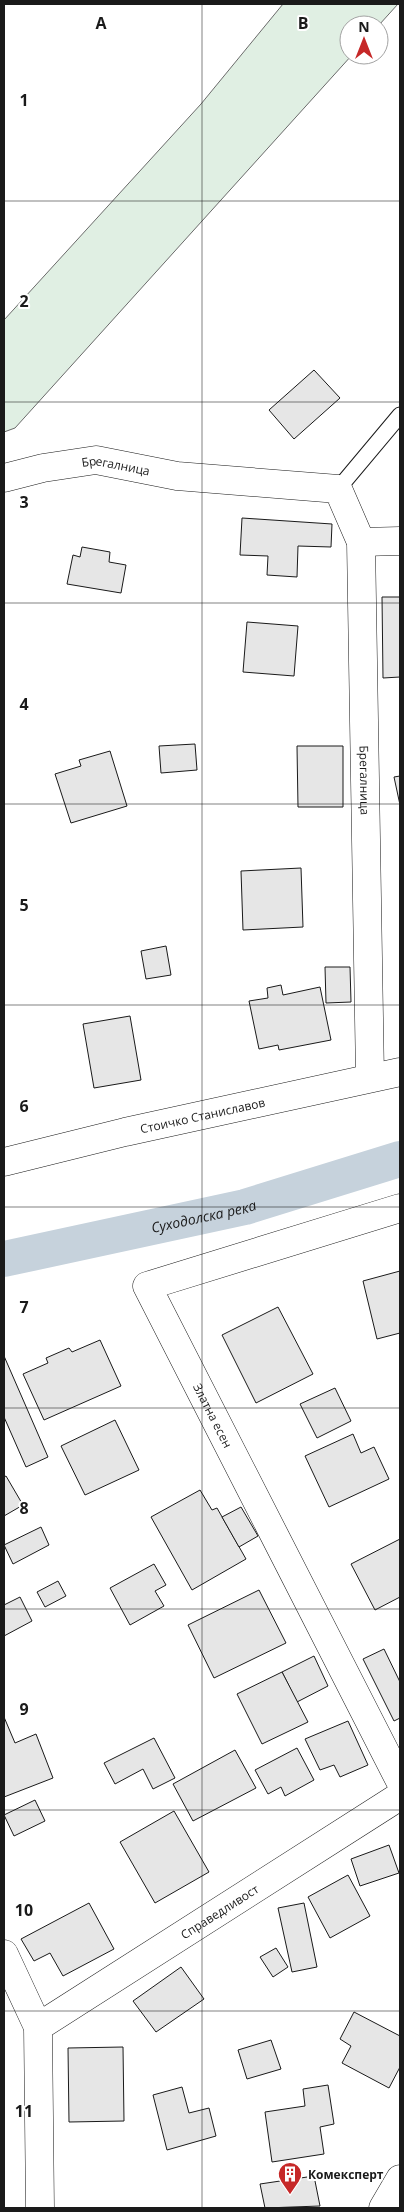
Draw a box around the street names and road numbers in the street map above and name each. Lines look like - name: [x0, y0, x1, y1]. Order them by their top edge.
- street label: Брегалница: [80, 452, 152, 479]
- street label: Брегалница: [356, 745, 374, 815]
- street label: Стоичко Станиславов: [138, 1093, 267, 1137]
- street label: Златна есен: [190, 1380, 237, 1451]
- street label: Справедливост: [177, 1880, 262, 1943]

